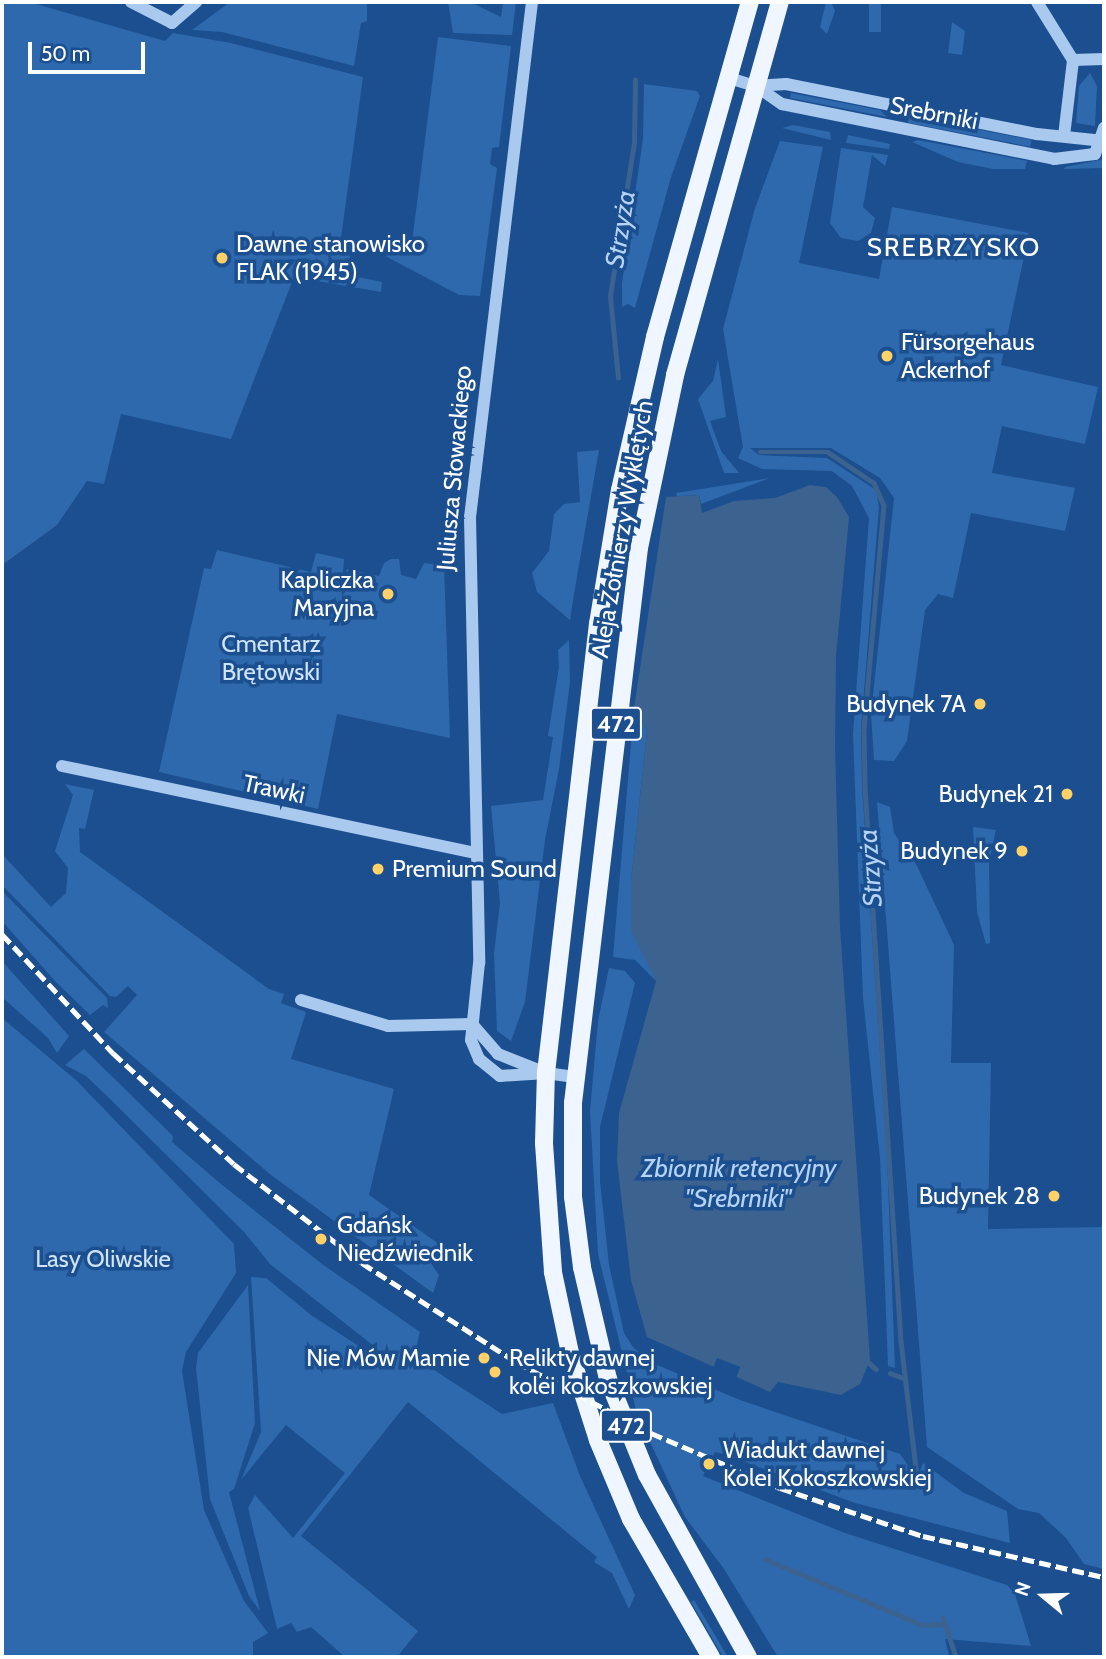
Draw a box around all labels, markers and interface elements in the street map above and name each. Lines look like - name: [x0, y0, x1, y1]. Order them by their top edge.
- scale bar: [32, 28, 149, 72]
- text: 50 m: [41, 41, 90, 66]
- street label: Srebrniki: [888, 90, 980, 136]
- water label: Strzyża: [599, 188, 643, 270]
- place label: Dawne stanowisko FLAK (1945): [236, 230, 425, 286]
- district label: SREBRZYSKO: [868, 232, 1040, 264]
- marker: Dawne stanowisko FLAK (1945): [214, 250, 230, 266]
- place label: Fürsorgehaus Ackerhof: [901, 328, 1035, 384]
- marker: Fürsorgehaus Ackerhof: [879, 348, 895, 364]
- street label: Juliusza Słowackiego: [431, 364, 477, 572]
- street label: Aleja Żołnierzy Wyklętych: [585, 398, 659, 660]
- place label: Kapliczka Maryjna: [280, 566, 374, 622]
- marker: Kapliczka Maryjna: [380, 586, 396, 602]
- park label: Cmentarz Brętowski: [221, 630, 321, 686]
- place label: Budynek 7A: [846, 690, 966, 718]
- marker: Budynek 7A: [972, 696, 988, 712]
- road number: 472: [590, 704, 642, 744]
- street label: Trawki: [240, 768, 308, 810]
- place label: Budynek 21: [939, 780, 1053, 808]
- marker: Budynek 21: [1059, 786, 1075, 802]
- water label: Strzyża: [853, 828, 889, 908]
- place label: Budynek 9: [900, 837, 1008, 865]
- marker: Budynek 9: [1014, 843, 1030, 859]
- place label: Premium Sound: [392, 855, 557, 883]
- marker: Premium Sound: [370, 861, 386, 877]
- water label: Zbiornik retencyjny "Srebrniki": [641, 1153, 837, 1214]
- place label: Budynek 28: [919, 1182, 1040, 1210]
- marker: Budynek 28: [1046, 1188, 1062, 1204]
- place label: Gdańsk Niedźwiednik: [337, 1211, 473, 1267]
- marker: Gdańsk Niedźwiednik: [311, 1229, 331, 1249]
- park label: Lasy Oliwskie: [35, 1245, 171, 1273]
- place label: Nie Mów Mamie: [306, 1344, 470, 1372]
- place label: Relikty dawnej kolei kokoszkowskiej: [509, 1344, 713, 1400]
- marker: Nie Mów Mamie: [476, 1350, 492, 1366]
- marker: Relikty dawnej kolei kokoszkowskiej: [487, 1364, 503, 1380]
- road number: 472: [600, 1406, 652, 1446]
- place label: Wiadukt dawnej Kolei Kokoszkowskiej: [723, 1436, 932, 1492]
- marker: Wiadukt dawnej Kolei Kokoszkowskiej: [701, 1456, 717, 1472]
- north arrow: [1008, 1561, 1078, 1631]
- text: N: [1010, 1579, 1036, 1599]

